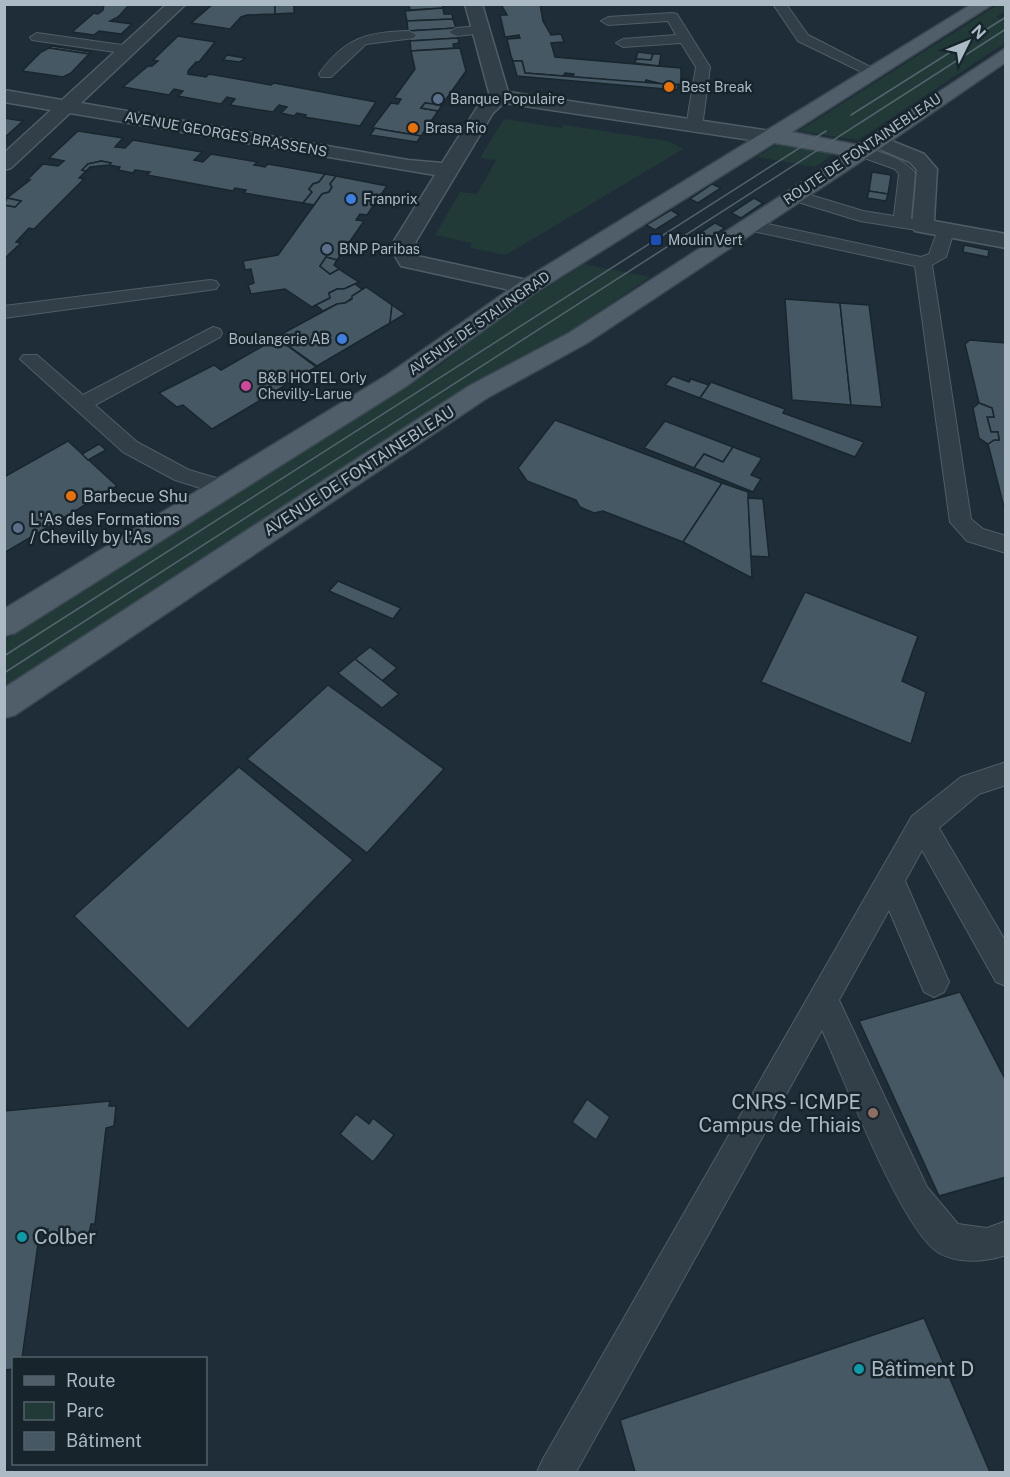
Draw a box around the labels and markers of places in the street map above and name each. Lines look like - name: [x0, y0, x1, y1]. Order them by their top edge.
- place label: Best Break: [681, 79, 752, 95]
- marker: Best Break: [662, 80, 676, 94]
- place label: Banque Populaire: [450, 91, 565, 107]
- marker: Banque Populaire: [431, 92, 445, 106]
- place label: Brasa Rio: [425, 120, 486, 136]
- marker: Brasa Rio: [406, 121, 420, 135]
- place label: Franprix: [363, 191, 418, 207]
- marker: Franprix: [344, 192, 358, 206]
- place label: Moulin Vert: [668, 232, 743, 248]
- marker: Moulin Vert: [649, 233, 663, 247]
- place label: BNP Paribas: [339, 241, 420, 257]
- marker: BNP Paribas: [320, 242, 334, 256]
- place label: Boulangerie AB: [229, 331, 330, 347]
- marker: Boulangerie AB: [335, 332, 349, 346]
- place label: B&B HOTEL Orly Chevilly-Larue: [258, 370, 367, 402]
- marker: B&B HOTEL Orly Chevilly-Larue: [239, 379, 253, 393]
- place label: Barbecue Shu: [83, 487, 187, 506]
- marker: Barbecue Shu: [64, 489, 78, 503]
- place label: L'As des Formations / Chevilly by l'As: [30, 510, 180, 547]
- marker: L'As des Formations / Chevilly by l'As: [11, 521, 25, 535]
- place label: CNRS - ICMPE Campus de Thiais: [698, 1090, 861, 1137]
- marker: CNRS - ICMPE Campus de Thiais: [866, 1106, 880, 1120]
- place label: Colber: [34, 1225, 96, 1249]
- marker: Colber: [15, 1230, 29, 1244]
- place label: Bâtiment D: [871, 1357, 974, 1381]
- marker: Bâtiment D: [852, 1362, 866, 1376]

